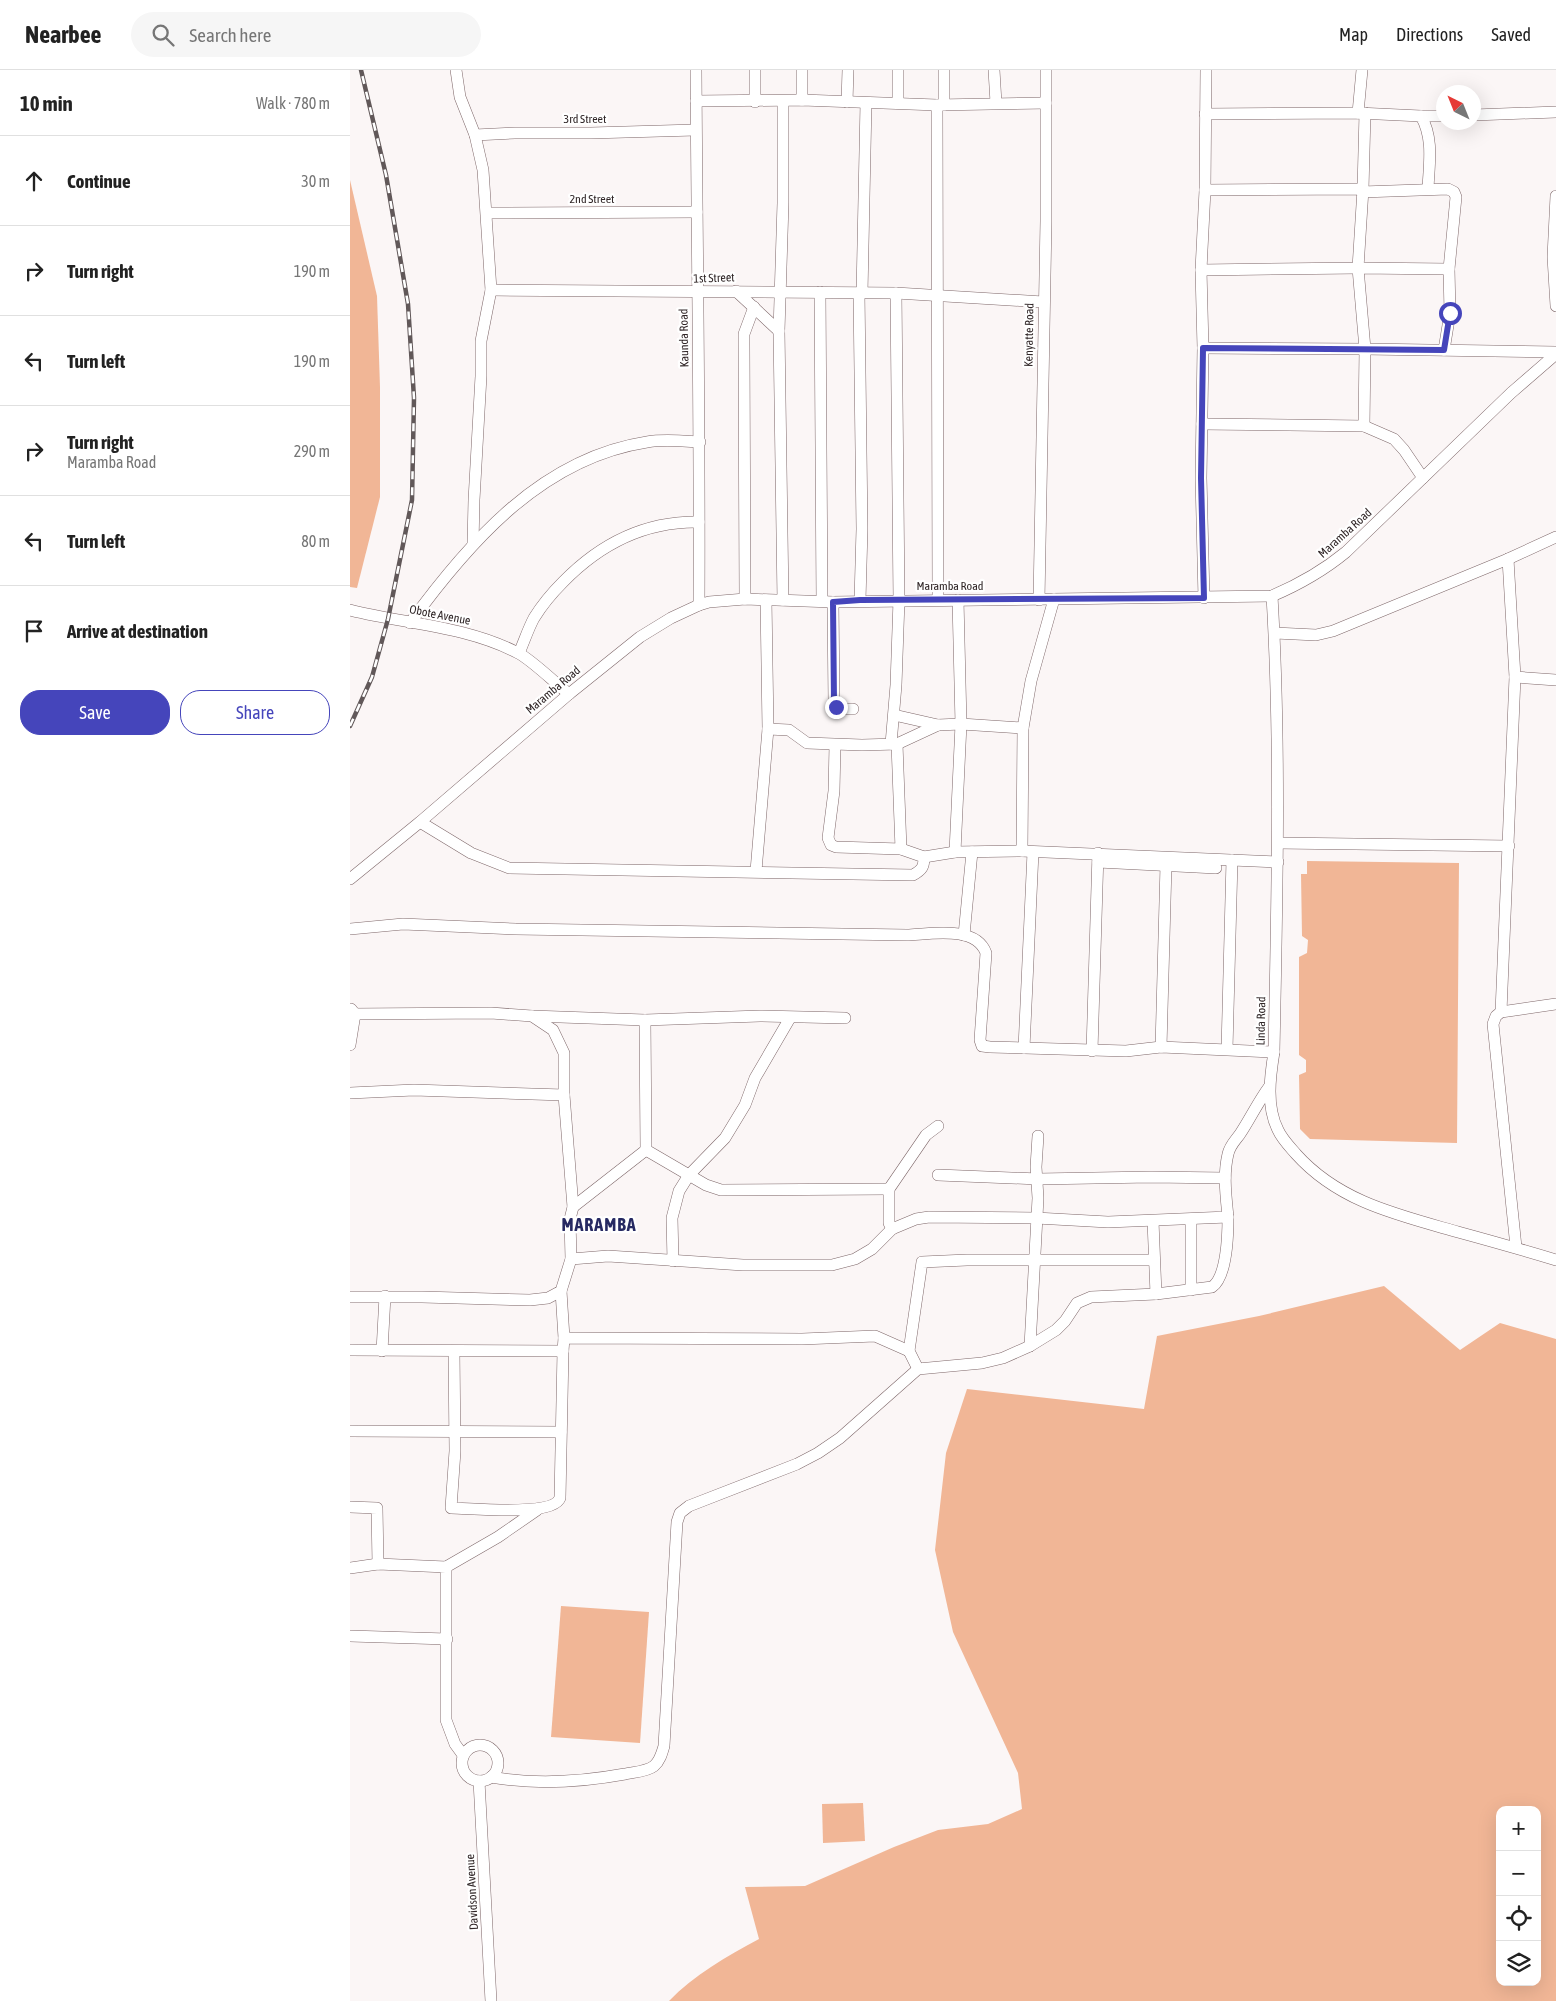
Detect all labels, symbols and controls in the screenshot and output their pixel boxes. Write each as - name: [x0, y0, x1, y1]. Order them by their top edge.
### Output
- search box: [131, 12, 481, 57]
- text: Nearbee: [25, 21, 101, 48]
- icon: search: [149, 21, 177, 49]
- text: Search here: [189, 24, 271, 46]
- text: Map: [1339, 24, 1368, 45]
- text: Directions: [1396, 24, 1463, 45]
- text: Saved: [1491, 24, 1531, 45]
- north arrow: [1436, 85, 1481, 130]
- text: 10 min: [20, 91, 73, 115]
- text: Walk · 780 m: [256, 94, 330, 112]
- street label: 3rd Street: [564, 112, 607, 126]
- icon: ahead: [20, 167, 48, 195]
- text: Continue: [67, 170, 131, 192]
- text: 30 m: [301, 172, 330, 190]
- street label: 2nd Street: [569, 192, 615, 206]
- icon: right: [20, 257, 48, 285]
- text: Turn right: [67, 260, 134, 282]
- text: 190 m: [294, 262, 330, 280]
- street label: 1st Street: [693, 270, 735, 286]
- route start: [1439, 302, 1462, 325]
- street label: Kenyatte Road: [1021, 303, 1037, 367]
- street label: Kaunda Road: [676, 309, 692, 367]
- icon: left: [20, 347, 48, 375]
- text: Turn left: [67, 350, 125, 372]
- text: 190 m: [294, 352, 330, 370]
- text: Turn right: [67, 431, 134, 453]
- icon: right: [20, 437, 48, 465]
- text: 290 m: [294, 442, 330, 460]
- text: Maramba Road: [67, 453, 156, 471]
- street label: Maramba Road: [1315, 505, 1375, 561]
- icon: left: [20, 527, 48, 555]
- text: Turn left: [67, 530, 125, 552]
- text: 80 m: [301, 532, 330, 550]
- street label: Maramba Road: [917, 579, 983, 593]
- street label: Obote Avenue: [408, 602, 472, 628]
- icon: arrive: [20, 617, 48, 645]
- text: Arrive at destination: [67, 620, 208, 642]
- street label: Maramba Road: [523, 663, 583, 717]
- button: Save: [20, 690, 170, 735]
- button: Share: [180, 690, 330, 735]
- route end: [825, 696, 848, 719]
- street label: Linda Road: [1254, 996, 1268, 1046]
- district label: MARAMBA: [561, 1214, 637, 1235]
- map controls: [1496, 1806, 1541, 1986]
- button: +: [1496, 1806, 1541, 1851]
- button: −: [1496, 1851, 1541, 1896]
- street label: Davidson Avenue: [463, 1854, 481, 1930]
- button: locate: [1496, 1896, 1541, 1941]
- button: layers: [1496, 1941, 1541, 1986]

